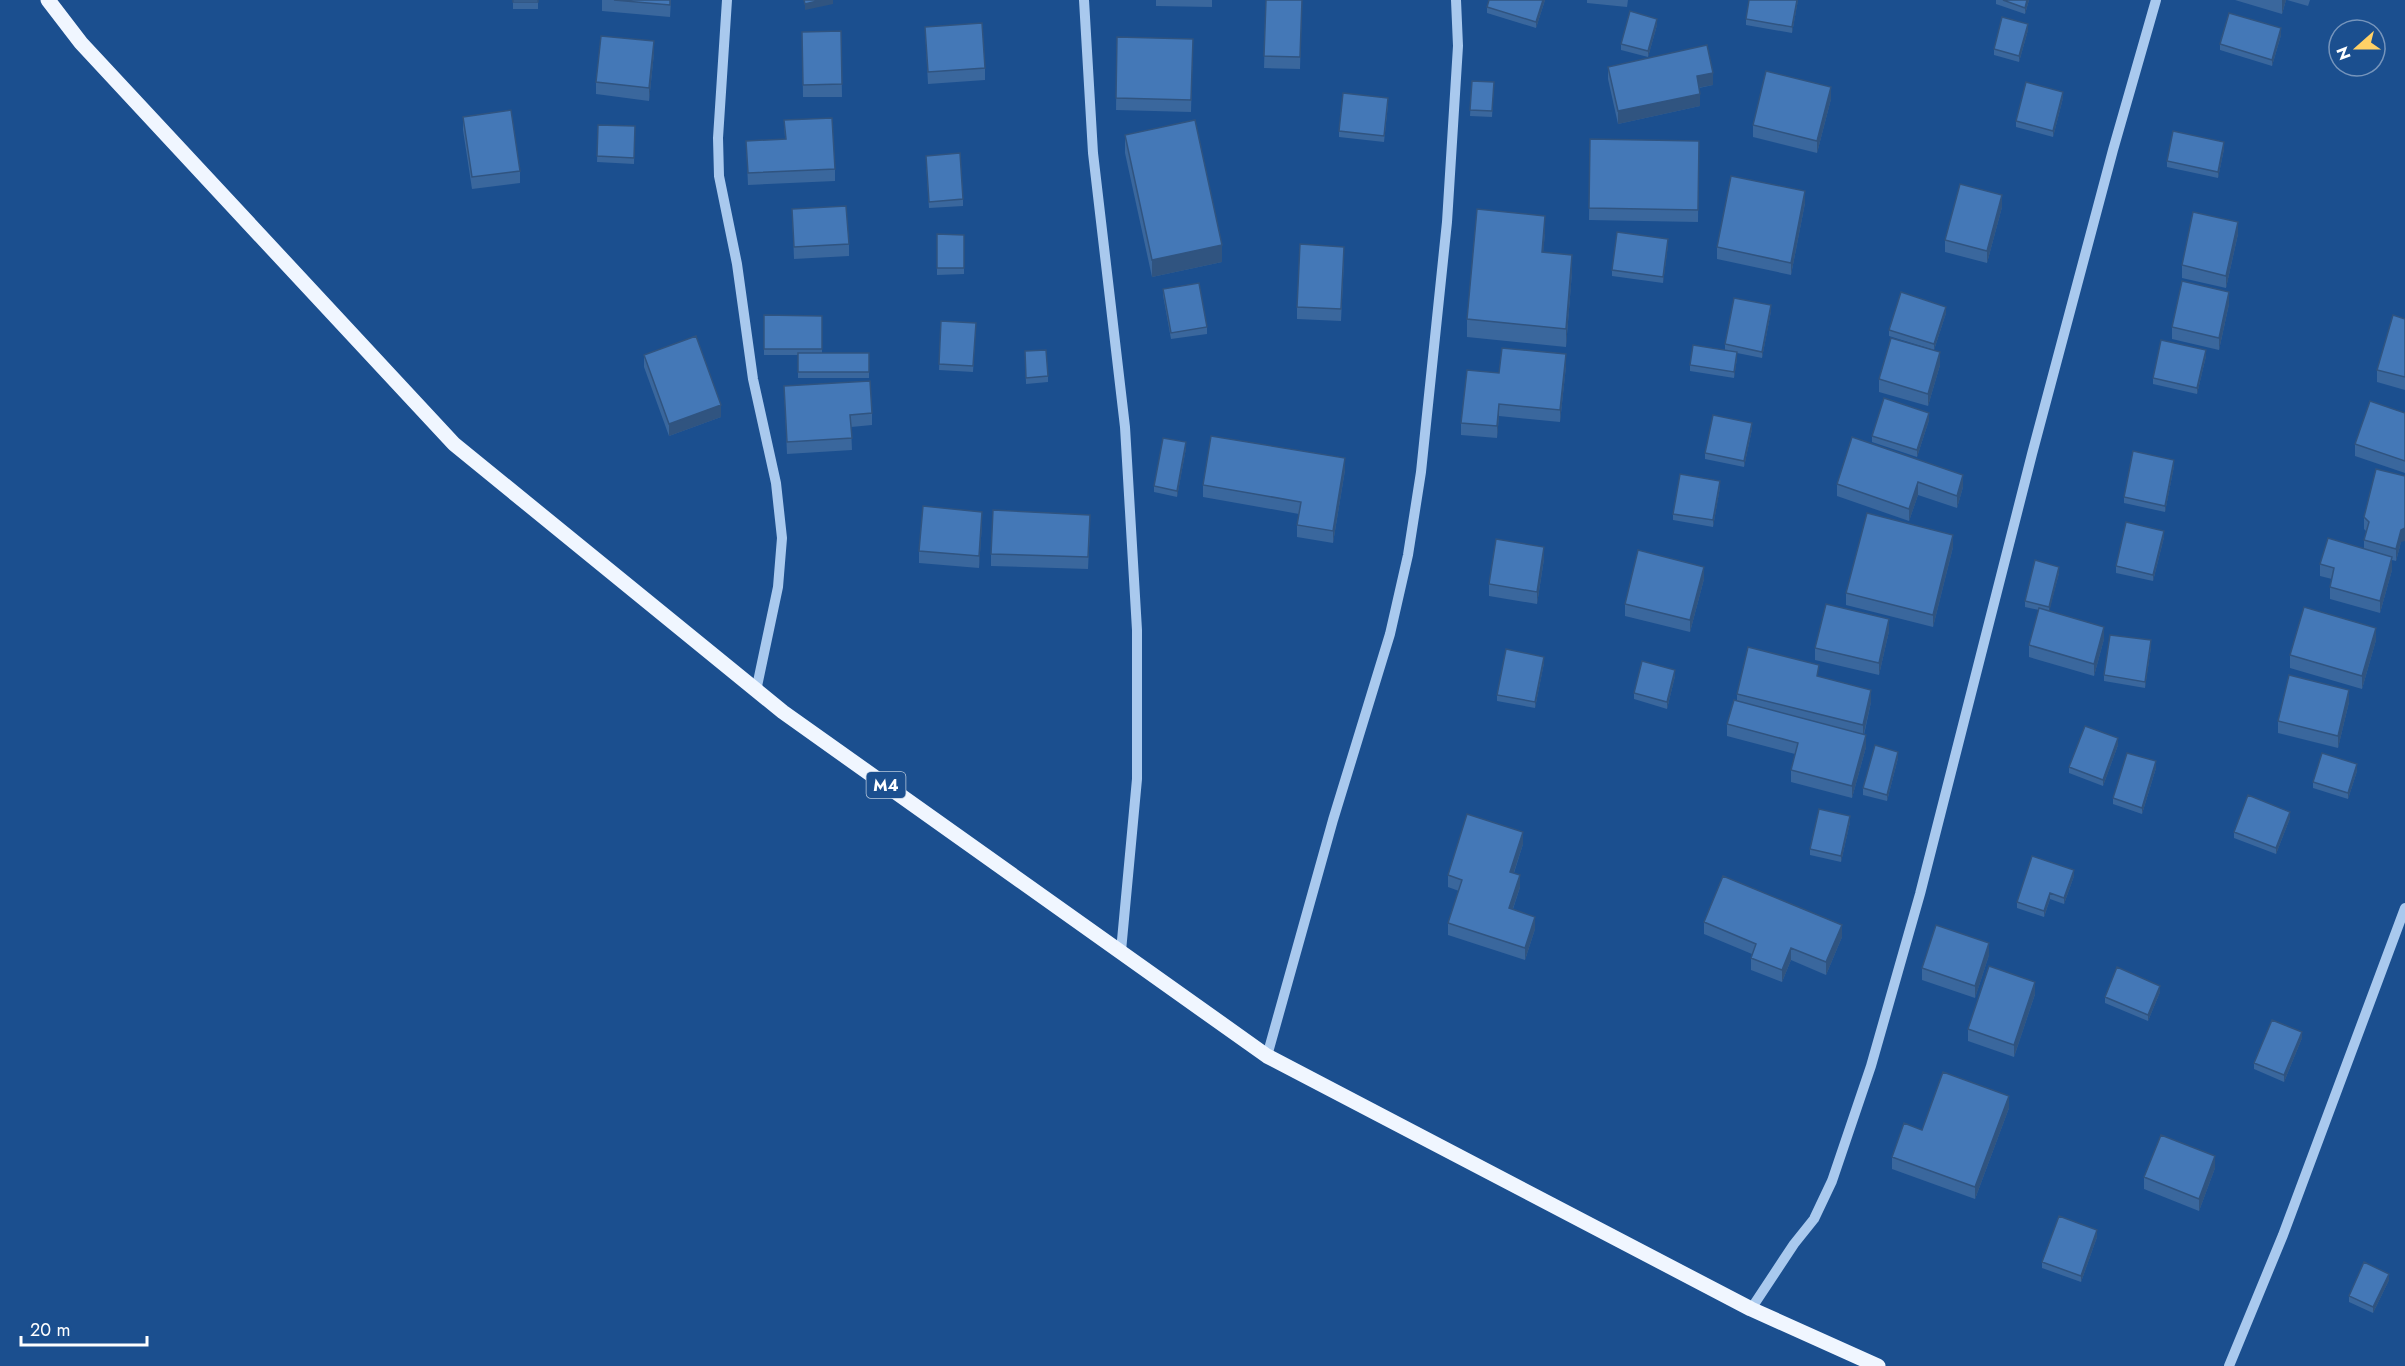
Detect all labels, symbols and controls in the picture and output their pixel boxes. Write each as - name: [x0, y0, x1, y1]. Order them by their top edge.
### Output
- north arrow: [2327, 18, 2387, 78]
- text: N: [2330, 43, 2356, 63]
- road number: M4: [866, 772, 906, 798]
- scale bar: [21, 1309, 147, 1347]
- text: 20 m: [30, 1317, 70, 1343]

